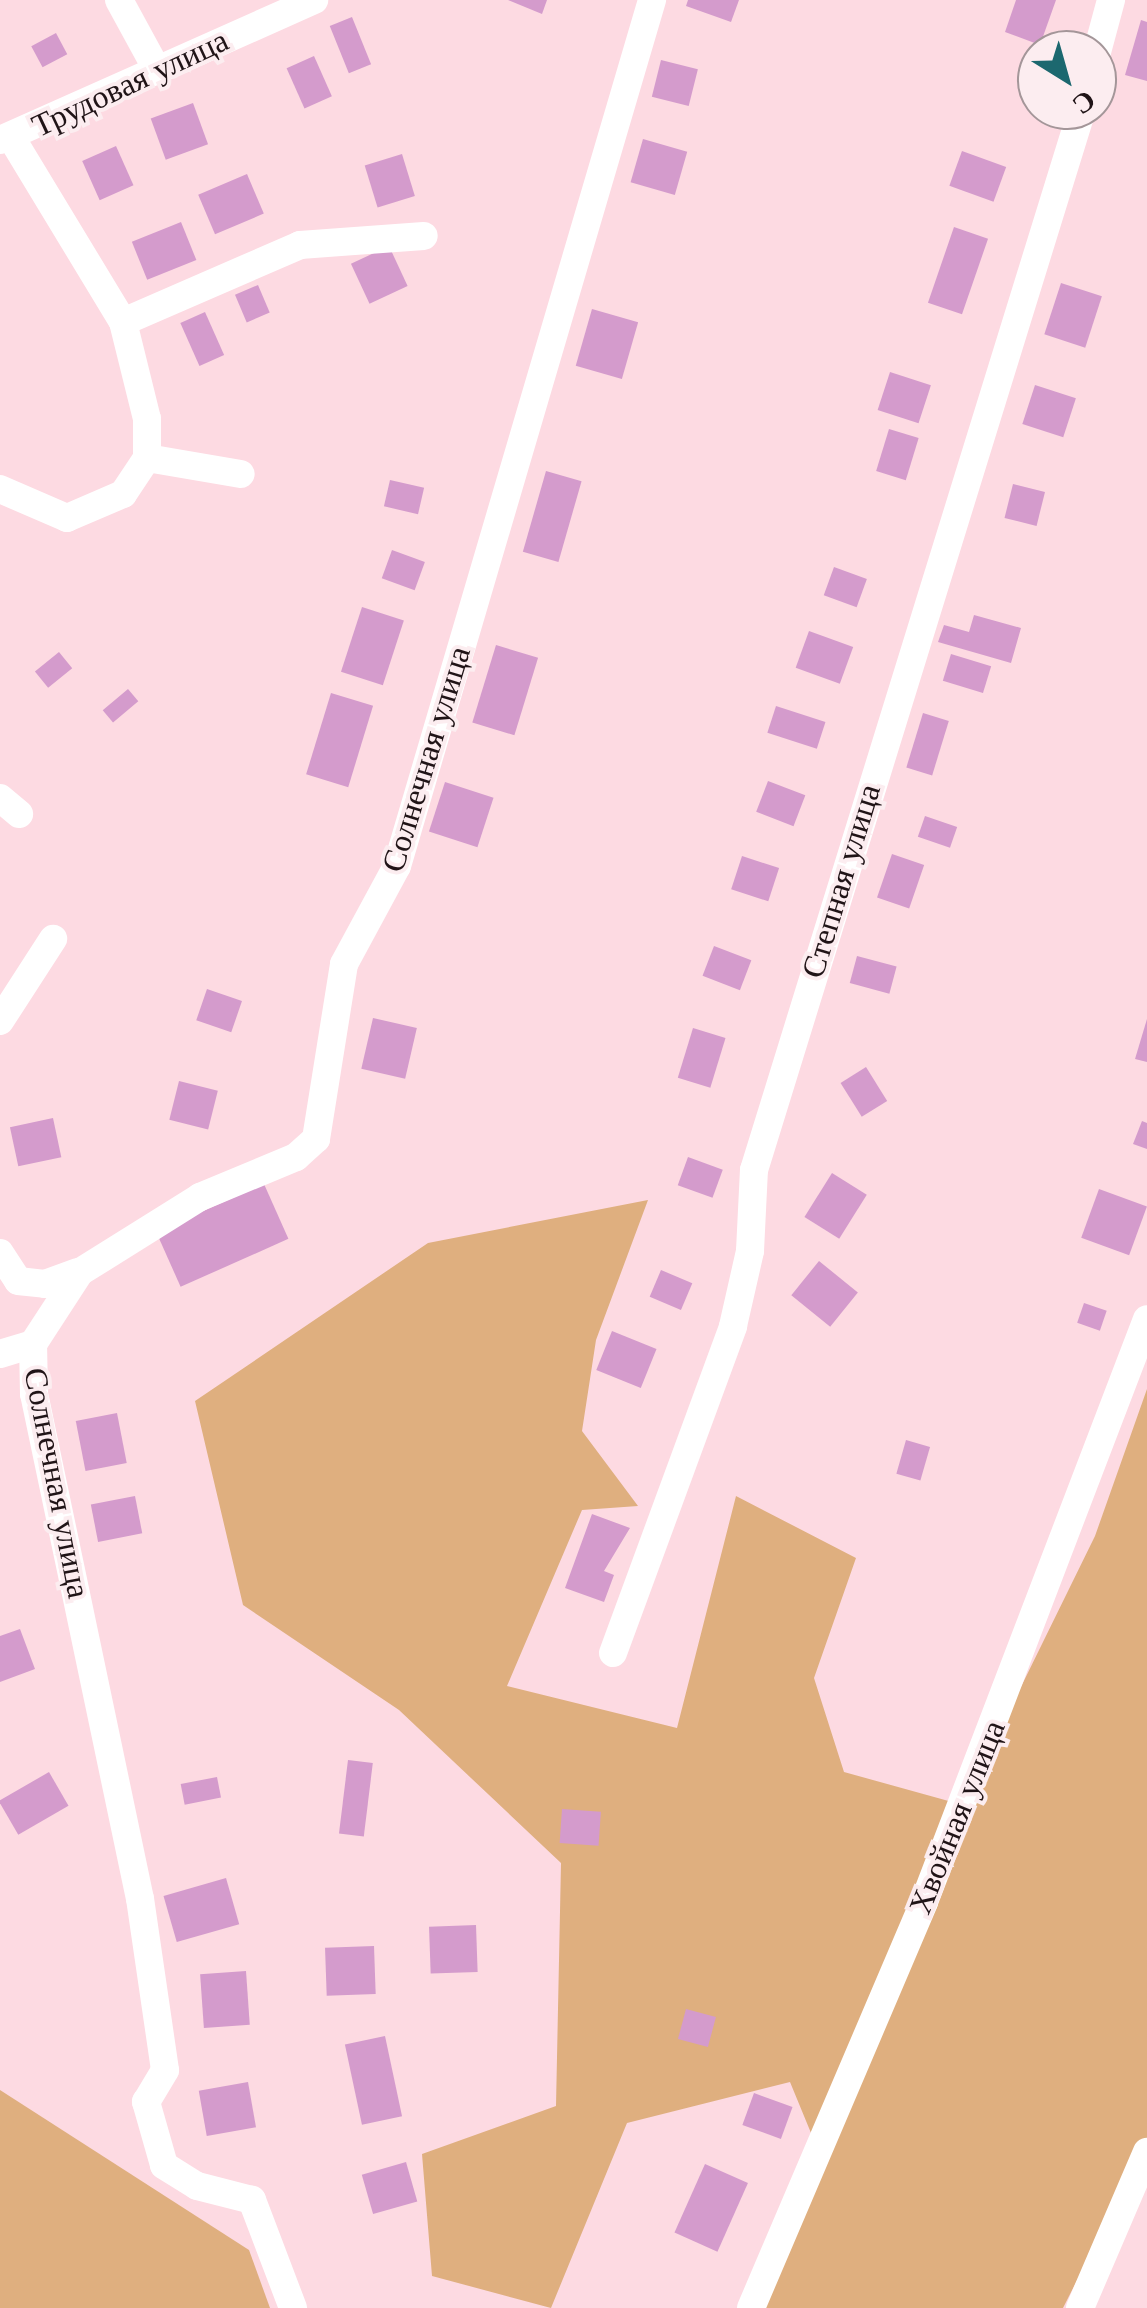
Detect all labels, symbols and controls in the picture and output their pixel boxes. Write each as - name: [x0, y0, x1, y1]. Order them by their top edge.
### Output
- street label: Трудовая улица: [26, 21, 234, 145]
- north arrow: [1017, 30, 1117, 130]
- text: С: [1066, 83, 1103, 123]
- street label: Солнечная улица: [373, 642, 479, 876]
- street label: Степная улица: [793, 780, 889, 982]
- street label: Солнечная улица: [16, 1365, 98, 1601]
- street label: Хвойная улица: [901, 1715, 1013, 1919]

